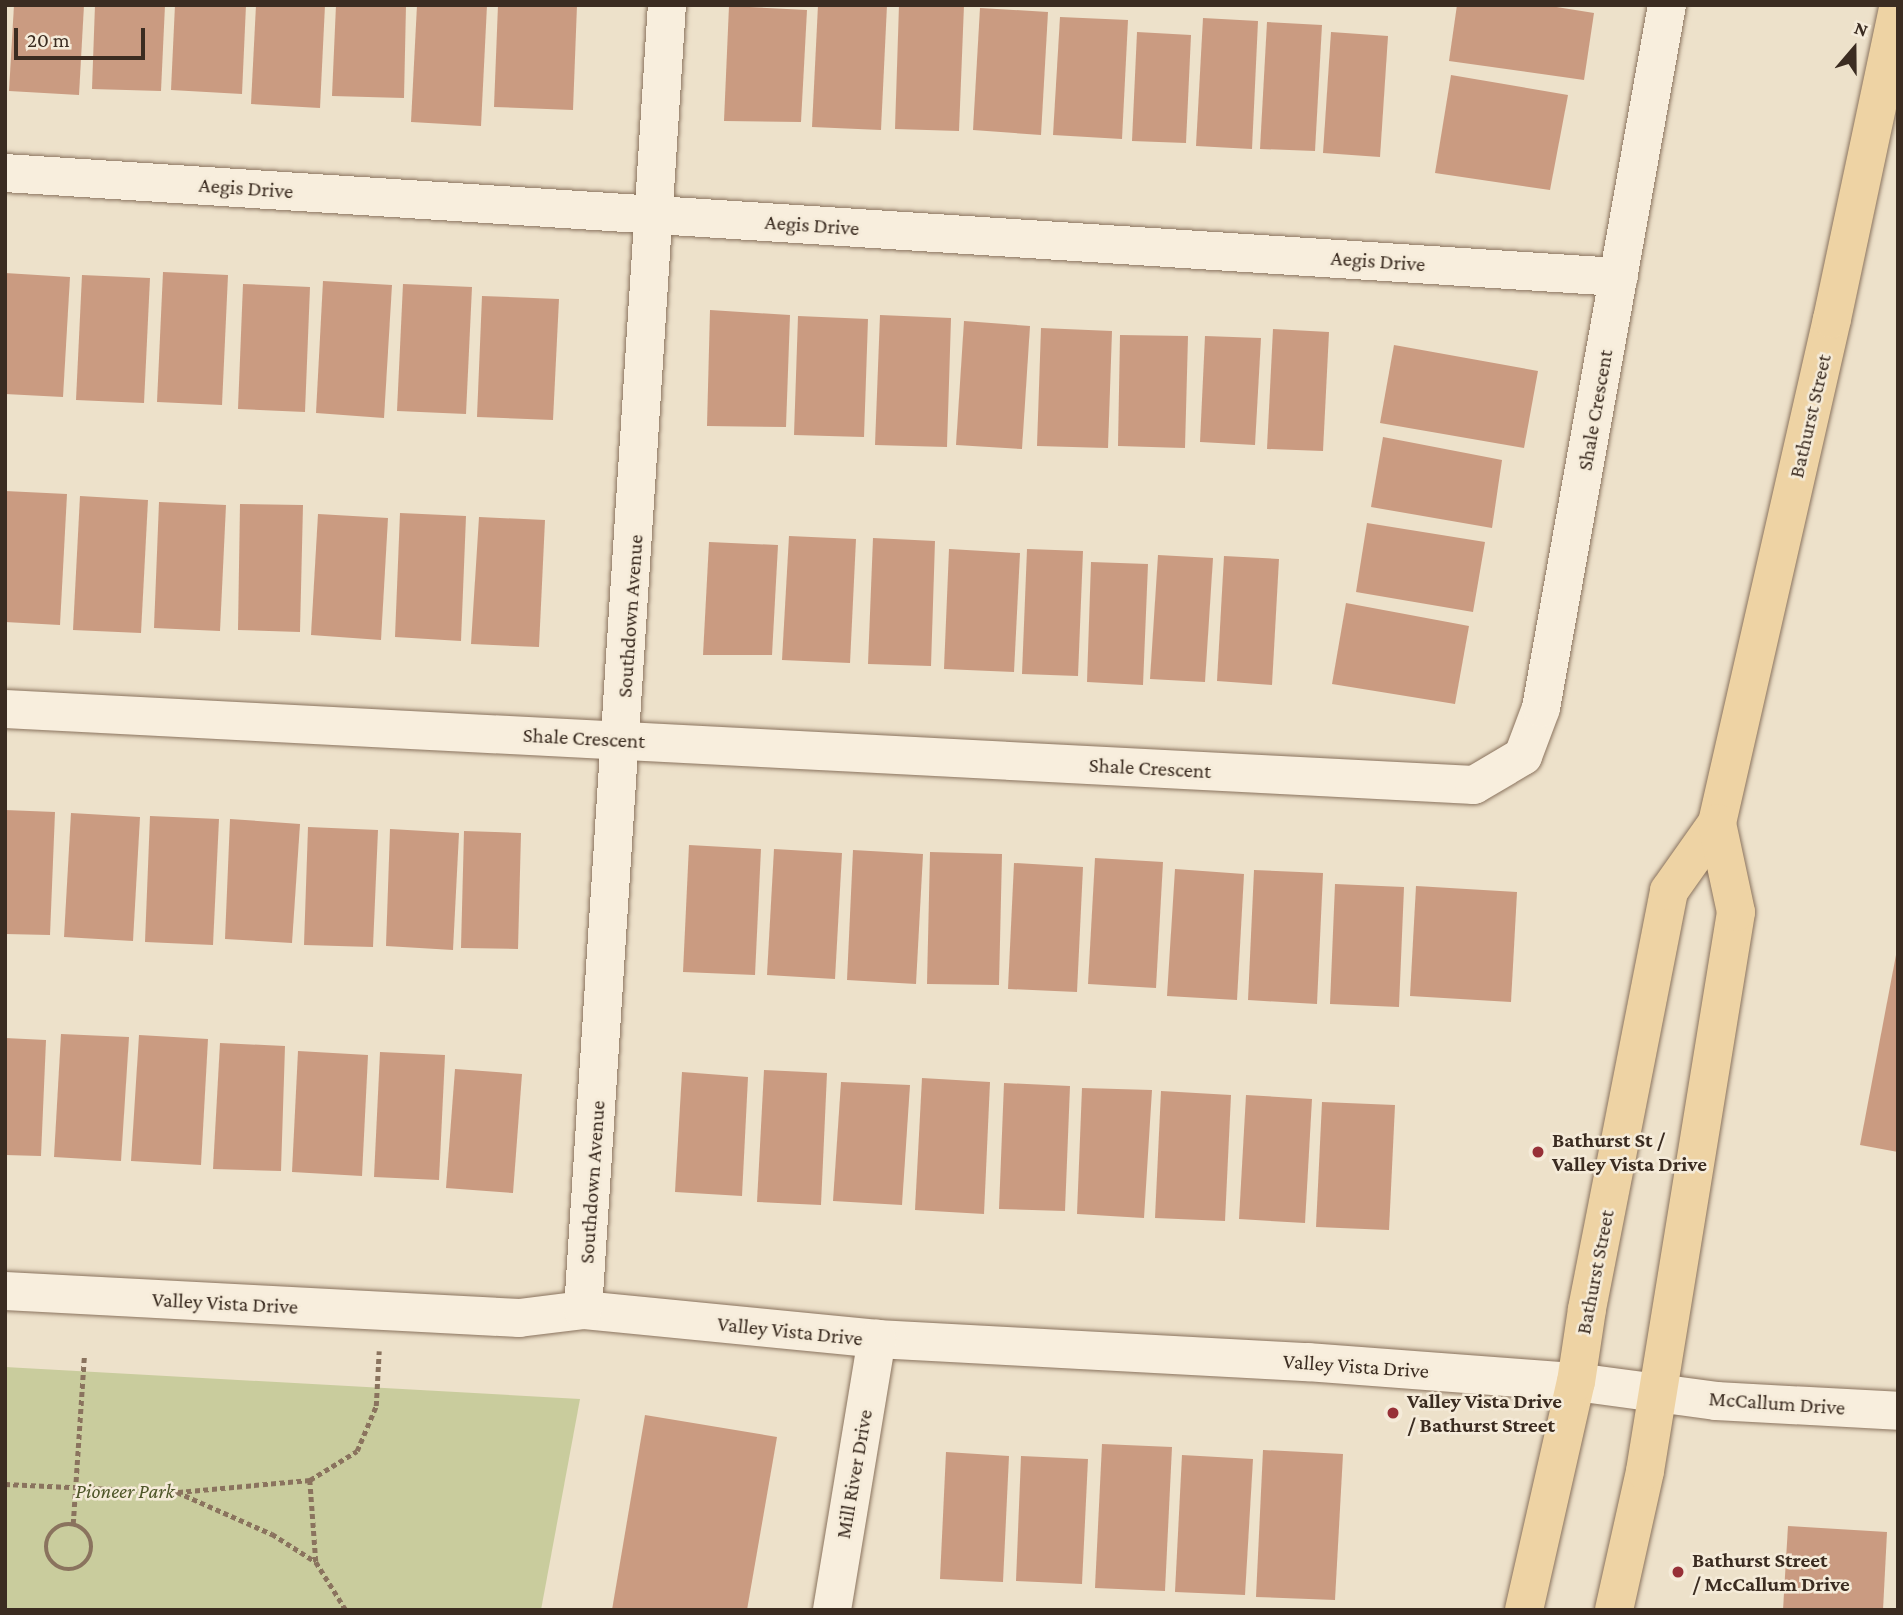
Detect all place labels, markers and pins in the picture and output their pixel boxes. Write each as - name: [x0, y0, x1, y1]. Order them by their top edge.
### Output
- place label: Bathurst St / Valley Vista Drive: [1552, 1127, 1707, 1177]
- marker: Bathurst St / Valley Vista Drive: [1530, 1144, 1546, 1160]
- place label: Valley Vista Drive / Bathurst Street: [1407, 1388, 1562, 1438]
- marker: Valley Vista Drive / Bathurst Street: [1385, 1405, 1401, 1421]
- place label: Bathurst Street / McCallum Drive: [1692, 1547, 1850, 1597]
- marker: Bathurst Street / McCallum Drive: [1670, 1564, 1686, 1580]

